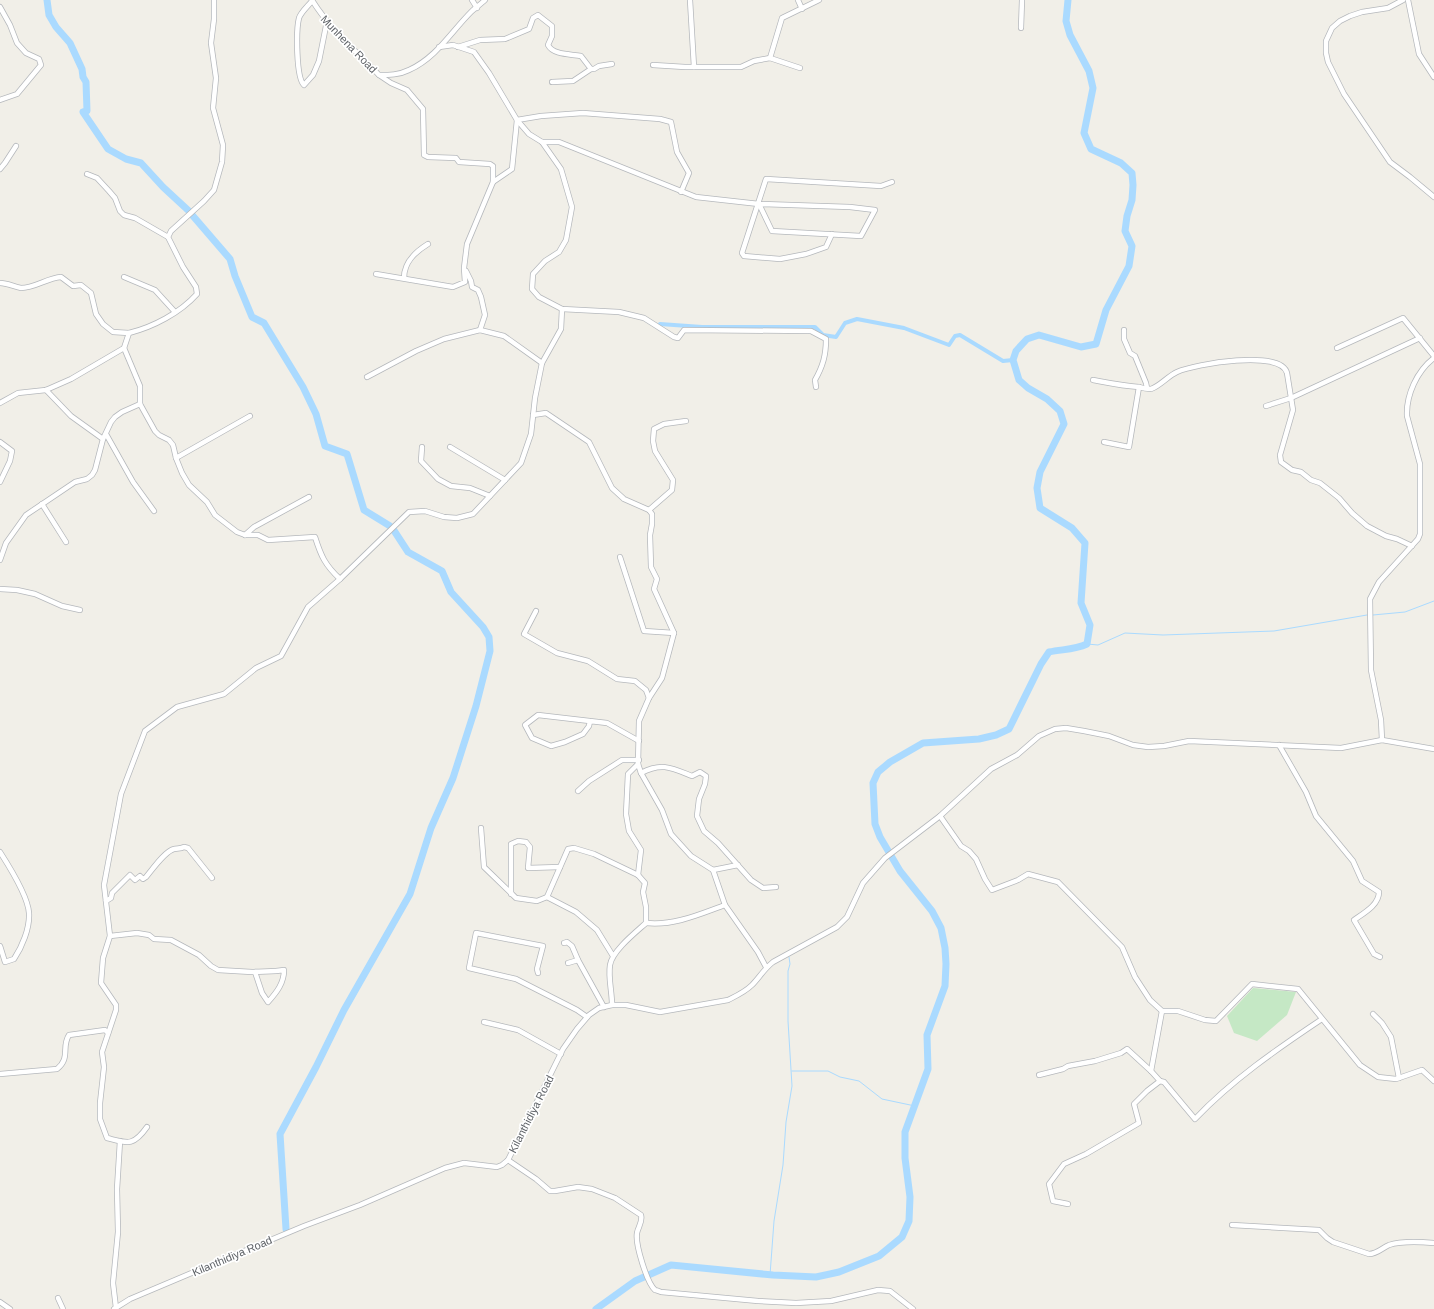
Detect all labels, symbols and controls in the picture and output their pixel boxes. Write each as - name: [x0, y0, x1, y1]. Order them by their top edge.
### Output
- street label: Munhena Road: [319, 13, 379, 75]
- street label: Kilanthidiya Road: [506, 1073, 556, 1155]
- street label: Kilanthidiya Road: [190, 1234, 274, 1278]

